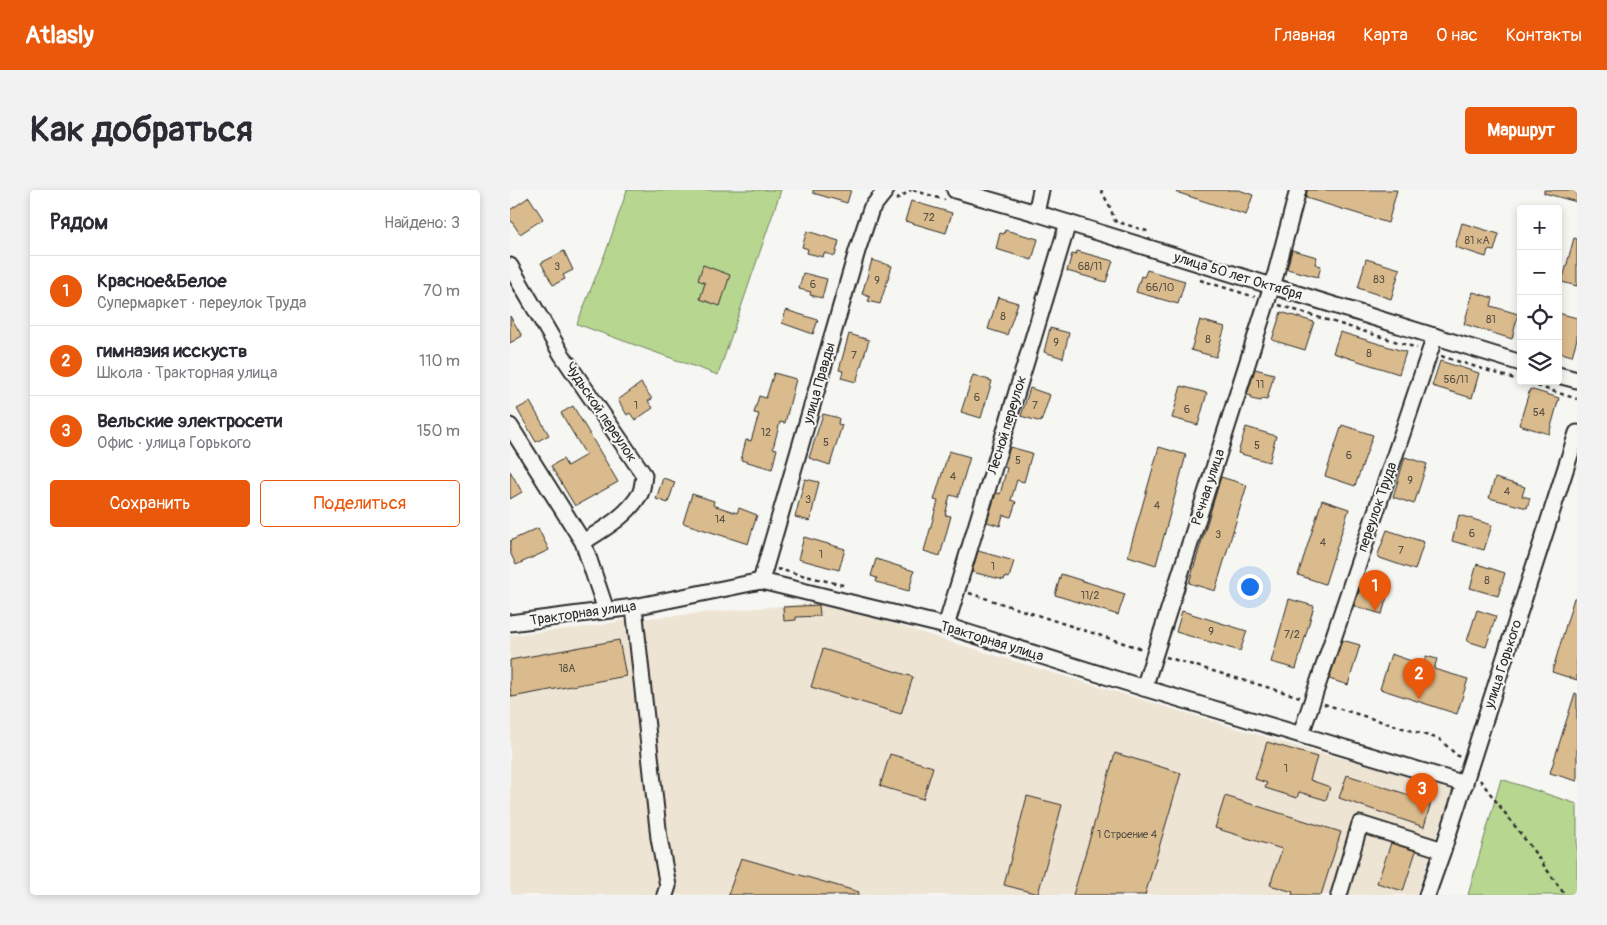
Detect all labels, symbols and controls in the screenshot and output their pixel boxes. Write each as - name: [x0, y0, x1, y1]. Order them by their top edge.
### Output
- text: Atlasly: [25, 21, 94, 50]
- text: Главная: [1274, 24, 1335, 47]
- text: Карта: [1363, 24, 1408, 47]
- text: О нас: [1436, 24, 1478, 47]
- text: Контакты: [1506, 24, 1582, 47]
- button: Маршрут: [1465, 107, 1577, 154]
- text: Как добраться: [30, 108, 253, 152]
- map controls: [1517, 205, 1562, 385]
- button: +: [1517, 205, 1562, 250]
- text: Рядом: [50, 209, 108, 236]
- house number: 72: [923, 211, 935, 224]
- text: Найдено: 3: [384, 213, 460, 233]
- house number: 81 кА: [1464, 234, 1490, 247]
- street label: улица 50 лет Октября: [1171, 248, 1304, 304]
- button: −: [1517, 250, 1562, 295]
- house number: 3: [554, 260, 560, 273]
- house number: 68/11: [1078, 260, 1102, 273]
- text: Красное&Белое: [97, 269, 227, 293]
- house number: 83: [1373, 273, 1385, 286]
- house number: 9: [874, 274, 880, 287]
- house number: 6: [810, 278, 816, 291]
- text: 1: [63, 281, 69, 301]
- text: 70 m: [423, 281, 460, 301]
- house number: 66/10: [1146, 281, 1174, 294]
- text: Супермаркет · переулок Труда: [97, 293, 306, 313]
- button: locate: [1517, 295, 1562, 340]
- house number: 8: [1000, 310, 1006, 323]
- house number: 81: [1486, 313, 1496, 326]
- house number: 8: [1205, 333, 1211, 346]
- house number: 9: [1053, 336, 1059, 349]
- text: гимназия исскуств: [97, 339, 247, 363]
- street label: улица Правды: [799, 340, 839, 427]
- button: layers: [1517, 340, 1562, 385]
- house number: 8: [1366, 347, 1372, 360]
- house number: 7: [851, 349, 857, 362]
- text: 2: [62, 351, 70, 371]
- text: 110 m: [419, 351, 460, 371]
- street label: Чудьской переулок: [561, 359, 641, 465]
- text: Школа · Тракторная улица: [97, 363, 277, 383]
- house number: 56/11: [1444, 373, 1468, 386]
- street label: Лесной переулок: [984, 374, 1030, 477]
- house number: 11: [1256, 378, 1264, 391]
- house number: 6: [974, 391, 980, 404]
- house number: 1: [634, 399, 638, 412]
- house number: 7: [1032, 399, 1038, 412]
- house number: 6: [1184, 403, 1190, 416]
- house number: 54: [1533, 406, 1546, 419]
- text: Вельские электросети: [97, 409, 282, 433]
- text: 3: [62, 421, 70, 441]
- text: 150 m: [416, 421, 460, 441]
- house number: 12: [761, 426, 771, 439]
- text: Офис · улица Горького: [97, 433, 251, 453]
- house number: 5: [823, 436, 829, 449]
- house number: 5: [1254, 439, 1260, 452]
- street label: Речная улица: [1188, 447, 1228, 527]
- house number: 6: [1346, 449, 1352, 462]
- house number: 5: [1015, 454, 1021, 467]
- street label: переулок Труда: [1354, 460, 1400, 554]
- house number: 4: [950, 470, 957, 483]
- house number: 9: [1407, 474, 1413, 487]
- button: Сохранить: [50, 480, 250, 527]
- button: Поделиться: [260, 480, 460, 527]
- house number: 4: [1504, 485, 1511, 498]
- house number: 3: [805, 493, 811, 506]
- house number: 4: [1154, 499, 1161, 512]
- house number: 14: [715, 513, 726, 526]
- house number: 6: [1469, 527, 1475, 540]
- house number: 3: [1215, 528, 1221, 541]
- house number: 4: [1320, 536, 1327, 549]
- house number: 7: [1398, 544, 1404, 557]
- house number: 1: [819, 548, 823, 561]
- house number: 1: [991, 560, 995, 573]
- pin: 1: [1359, 570, 1391, 611]
- your location: [1237, 574, 1263, 600]
- house number: 8: [1484, 574, 1490, 587]
- house number: 11/2: [1081, 589, 1099, 602]
- street label: Тракторная улица: [529, 597, 637, 629]
- street label: Тракторная улица: [938, 617, 1046, 665]
- street label: улица Горького: [1480, 617, 1525, 711]
- house number: 9: [1208, 625, 1214, 638]
- house number: 7/2: [1284, 628, 1300, 641]
- pin: 2: [1403, 658, 1435, 699]
- house number: 18А: [559, 662, 575, 675]
- house number: 1: [1284, 762, 1288, 775]
- pin: 3: [1406, 773, 1438, 814]
- house number: 1 Строение 4: [1097, 828, 1158, 841]

